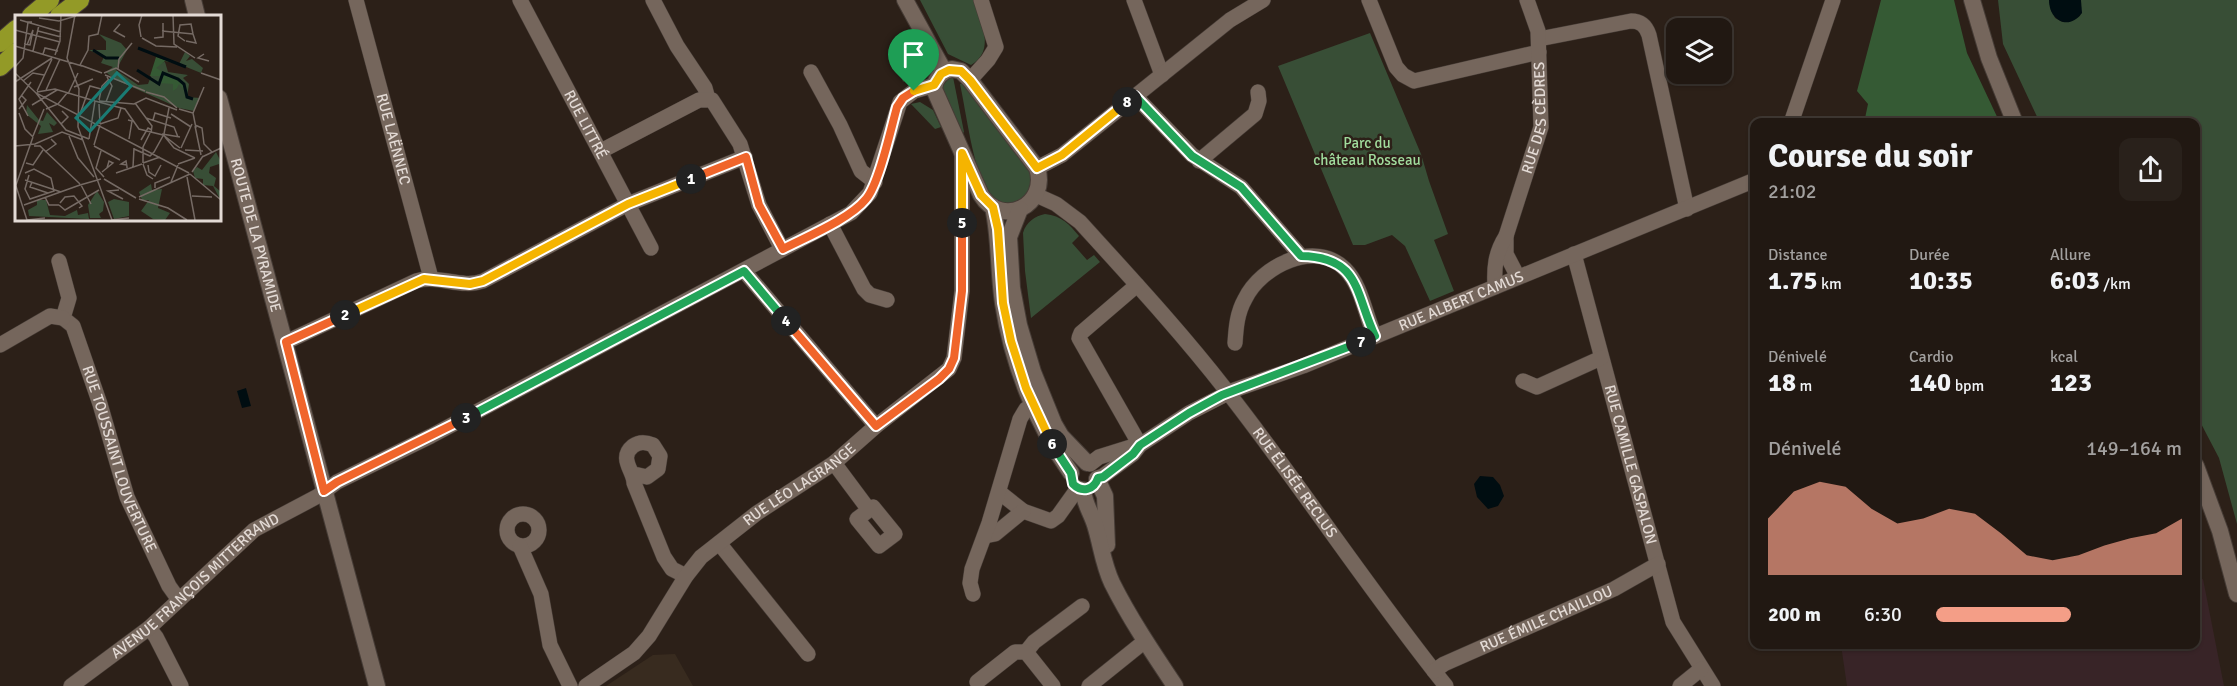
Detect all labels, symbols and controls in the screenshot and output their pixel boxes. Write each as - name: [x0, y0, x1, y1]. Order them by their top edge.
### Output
- inset map: [15, 15, 220, 220]
- map controls: [1666, 18, 1732, 84]
- button: layers: [1666, 18, 1732, 84]
- pin: [888, 29, 939, 91]
- icon: arrive: [897, 38, 930, 71]
- street label: RUE DES CÈDRES: [1518, 62, 1550, 176]
- street label: RUE LITTRÉ: [560, 87, 612, 162]
- pin: 8: [1112, 87, 1142, 117]
- street label: RUE LAËNNEC: [373, 91, 414, 187]
- text: 8: [1123, 92, 1131, 112]
- park label: Parc du château Rosseau: [1313, 134, 1421, 169]
- text: Course du soir: [1768, 136, 1973, 177]
- button: share: [2119, 138, 2182, 201]
- street label: ROUTE DE LA PYRAMIDE: [227, 156, 285, 314]
- pin: 1: [676, 164, 706, 194]
- text: 1: [687, 169, 695, 189]
- text: 21:02: [1768, 179, 1817, 204]
- pin: 5: [947, 208, 977, 238]
- text: 5: [958, 213, 966, 233]
- text: Distance: [1768, 245, 1828, 265]
- text: Durée: [1909, 245, 1950, 265]
- text: Allure: [2050, 245, 2091, 265]
- text: 1.75: [1768, 265, 1818, 297]
- text: 10:35: [1909, 265, 1973, 297]
- text: 6:03: [2050, 265, 2100, 297]
- street label: RUE ALBERT CAMUS: [1396, 267, 1526, 335]
- text: km: [1818, 274, 1842, 294]
- text: /km: [2100, 274, 2131, 294]
- pin: 2: [330, 300, 360, 330]
- text: 2: [341, 305, 349, 325]
- pin: 4: [771, 306, 801, 336]
- text: 4: [782, 311, 790, 331]
- pin: 7: [1346, 327, 1376, 357]
- text: 7: [1357, 332, 1365, 352]
- text: Dénivelé: [1768, 347, 1827, 367]
- text: Cardio: [1909, 347, 1954, 367]
- text: kcal: [2050, 347, 2078, 367]
- street label: RUE TOUSSAINT LOUVERTURE: [78, 363, 161, 555]
- text: 18: [1768, 367, 1796, 399]
- text: 140: [1909, 367, 1951, 399]
- text: 123: [2050, 367, 2092, 399]
- text: m: [1796, 376, 1812, 396]
- text: bpm: [1951, 376, 1984, 396]
- street label: RUE CAMILLE GASPALON: [1601, 383, 1661, 546]
- pin: 3: [451, 403, 481, 433]
- text: 3: [462, 408, 470, 428]
- street label: RUE ÉLISÉE RECLUS: [1249, 424, 1341, 541]
- pin: 6: [1037, 429, 1067, 459]
- text: 6: [1048, 434, 1056, 454]
- text: Dénivelé: [1768, 436, 1842, 461]
- text: 149–164 m: [2086, 436, 2182, 461]
- street label: RUE LÉO LAGRANGE: [739, 439, 859, 529]
- street label: AVENUE FRANÇOIS MITTERRAND: [107, 509, 282, 662]
- street label: RUE ÉMILE CHAILLOU: [1477, 582, 1615, 656]
- text: 200 m: [1768, 602, 1821, 627]
- text: 6:30: [1864, 602, 1902, 627]

